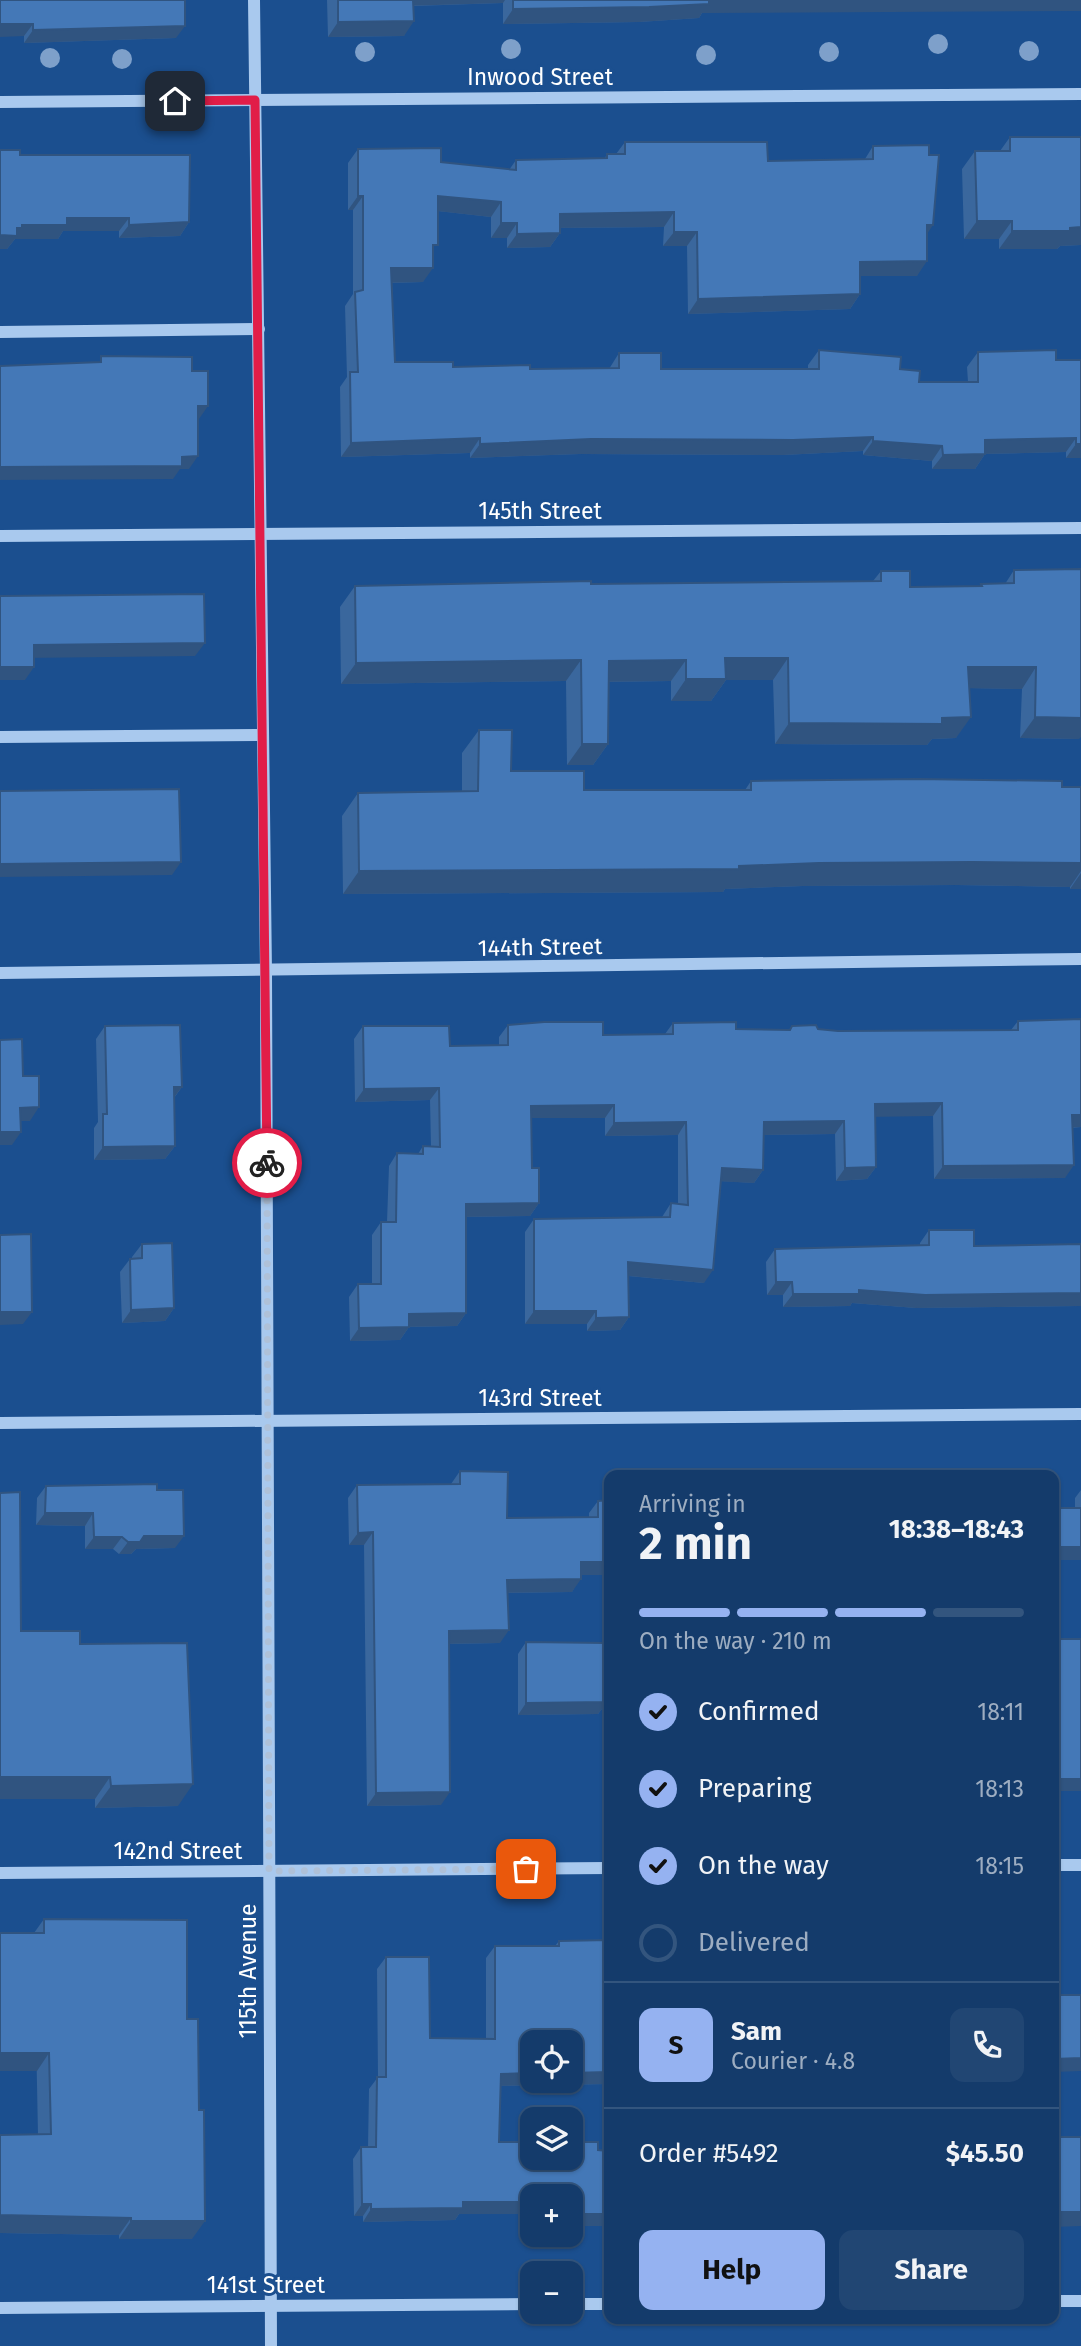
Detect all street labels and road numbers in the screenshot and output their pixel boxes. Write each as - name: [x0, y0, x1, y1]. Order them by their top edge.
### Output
- street label: Inwood Street: [467, 63, 614, 91]
- street label: 145th Street: [478, 497, 602, 525]
- street label: 144th Street: [477, 932, 603, 962]
- street label: 143rd Street: [478, 1384, 603, 1412]
- street label: 142nd Street: [114, 1837, 243, 1865]
- street label: 115th Avenue: [234, 1903, 262, 2039]
- street label: 141st Street: [207, 2271, 326, 2299]

